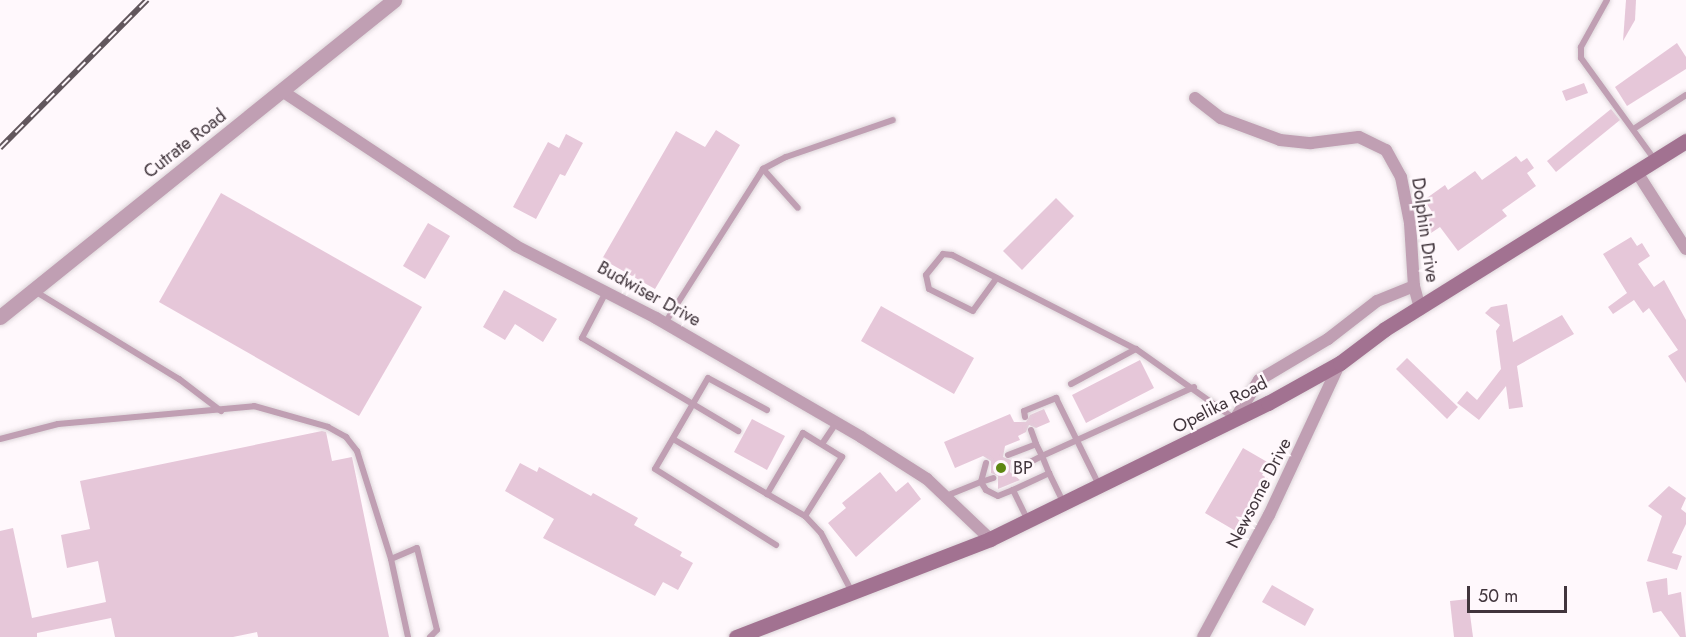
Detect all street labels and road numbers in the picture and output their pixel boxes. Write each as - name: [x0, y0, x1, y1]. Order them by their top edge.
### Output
- street label: Cutrate Road: [139, 105, 231, 183]
- street label: Dolphin Drive: [1407, 176, 1443, 284]
- street label: Budwiser Drive: [594, 257, 704, 331]
- street label: Opelika Road: [1169, 372, 1271, 438]
- street label: Newsome Drive: [1222, 434, 1296, 552]

